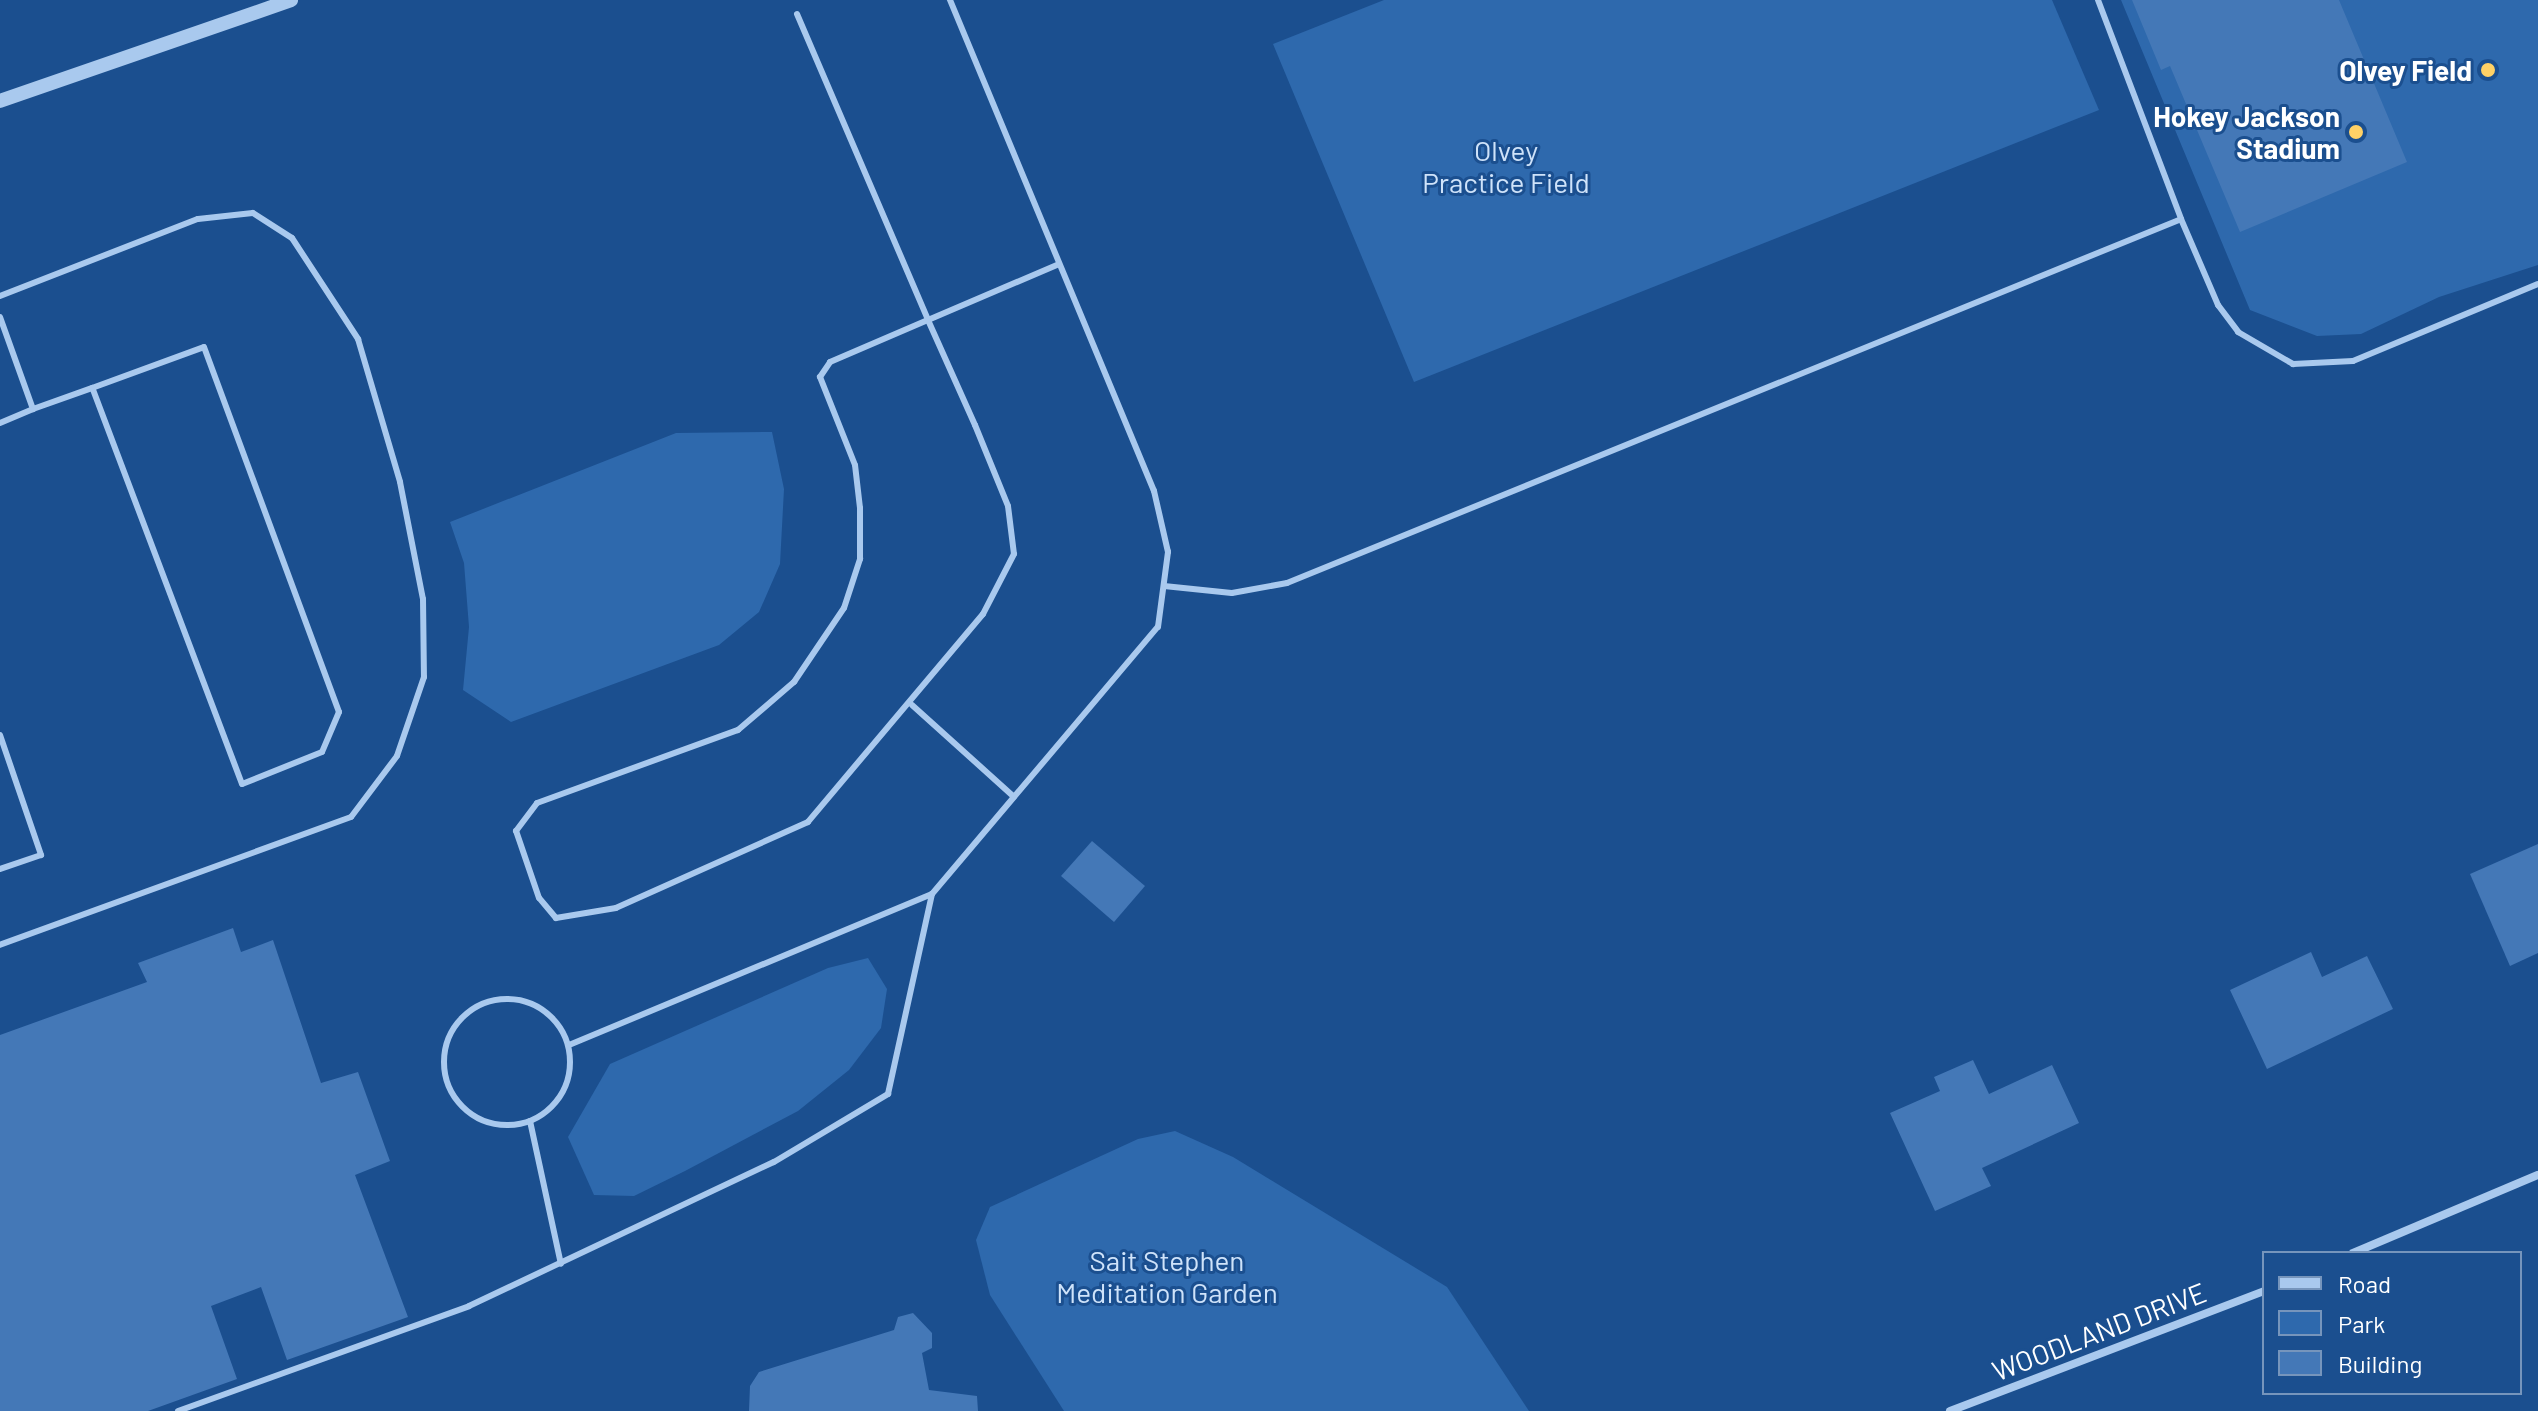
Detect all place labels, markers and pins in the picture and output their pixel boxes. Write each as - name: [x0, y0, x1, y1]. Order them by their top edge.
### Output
- place label: Olvey Field: [2339, 53, 2472, 87]
- marker: Olvey Field: [2479, 61, 2497, 79]
- place label: Hokey Jackson Stadium: [2153, 99, 2340, 165]
- marker: Hokey Jackson Stadium: [2347, 123, 2365, 141]

